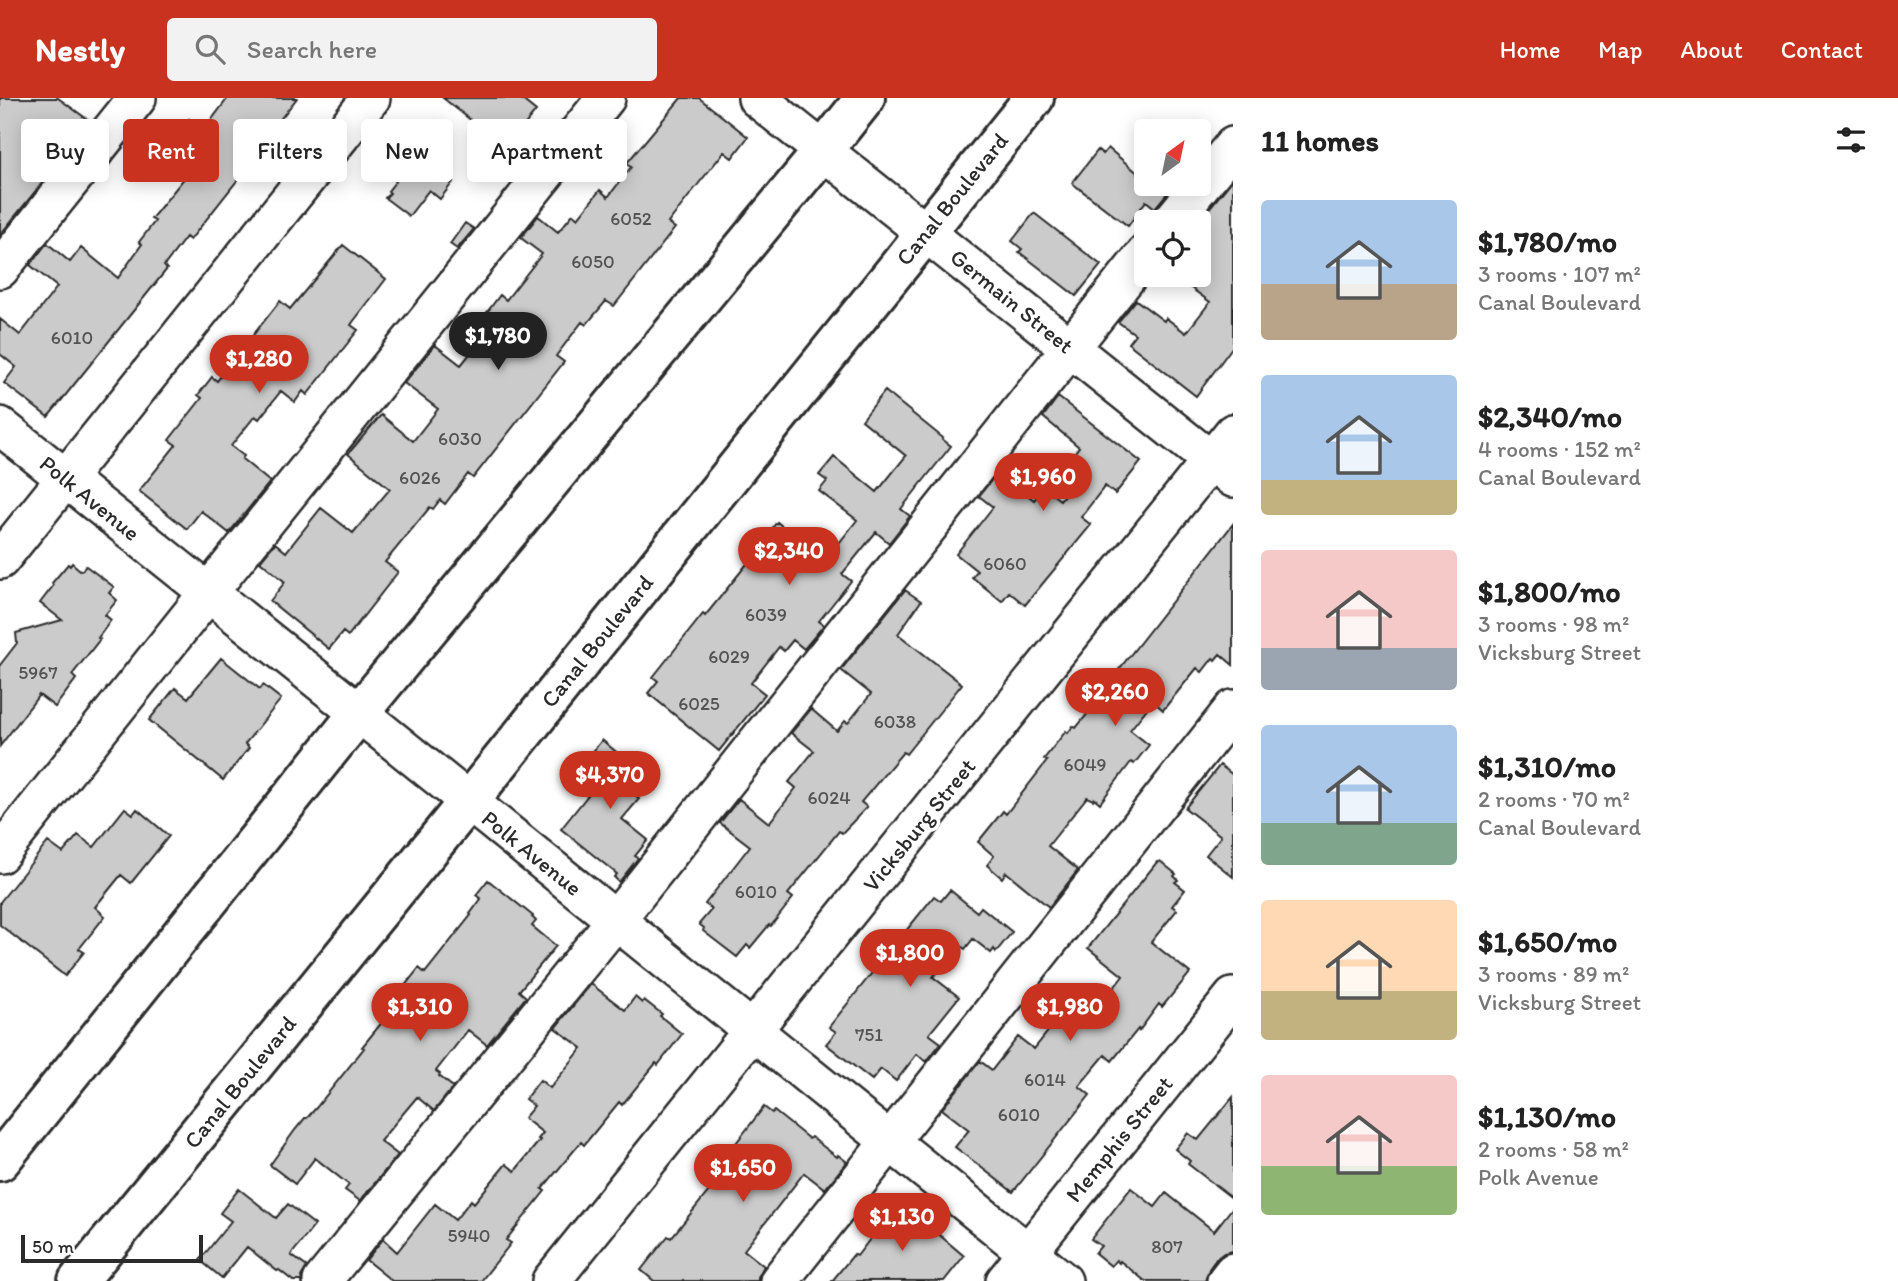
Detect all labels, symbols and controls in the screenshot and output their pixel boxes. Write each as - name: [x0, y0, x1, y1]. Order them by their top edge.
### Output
- search box: [167, 18, 657, 81]
- text: Nestly: [35, 30, 125, 69]
- icon: search: [191, 30, 229, 68]
- text: Search here: [247, 33, 377, 65]
- text: Home: [1500, 35, 1560, 64]
- text: Map: [1598, 35, 1642, 64]
- text: About: [1680, 35, 1743, 64]
- text: Contact: [1781, 35, 1863, 64]
- chip: Buy: [21, 119, 109, 182]
- chip: Rent: [123, 119, 219, 182]
- chip: Filters: [233, 119, 347, 182]
- chip: New: [361, 119, 453, 182]
- chip: Apartment: [467, 119, 627, 182]
- north arrow: [1134, 119, 1211, 196]
- map controls: [1134, 119, 1211, 287]
- icon: filters: [1832, 121, 1870, 159]
- text: 11 homes: [1261, 122, 1379, 159]
- street label: Canal Boulevard: [890, 127, 1014, 271]
- house number: 6052: [610, 207, 652, 230]
- button: locate: [1134, 210, 1211, 287]
- text: $1,780/mo: [1478, 223, 1617, 260]
- icon: home: [1317, 228, 1401, 312]
- street label: Germain Street: [945, 243, 1080, 360]
- house number: 6050: [571, 250, 615, 273]
- text: 3 rooms · 107 m²: [1478, 260, 1641, 288]
- text: Canal Boulevard: [1478, 288, 1641, 316]
- pin: $1,780: [441, 313, 555, 372]
- text: $1,780: [465, 321, 531, 349]
- house number: 6010: [51, 326, 93, 349]
- pin: $1,280: [202, 336, 316, 395]
- text: $1,280: [226, 344, 292, 372]
- text: $2,340/mo: [1478, 398, 1622, 435]
- icon: home: [1317, 403, 1401, 487]
- house number: 6030: [438, 427, 482, 450]
- text: 4 rooms · 152 m²: [1478, 435, 1641, 463]
- street label: Polk Avenue: [34, 449, 146, 547]
- pin: $1,960: [986, 454, 1100, 513]
- text: $1,960: [1010, 462, 1076, 490]
- text: Canal Boulevard: [1478, 463, 1641, 491]
- house number: 6026: [399, 466, 441, 489]
- pin: $2,340: [732, 528, 846, 587]
- text: $2,340: [754, 536, 824, 564]
- house number: 6060: [983, 552, 1027, 575]
- street label: Canal Boulevard: [535, 569, 659, 713]
- text: $1,800/mo: [1478, 573, 1621, 610]
- icon: home: [1317, 578, 1401, 662]
- house number: 6039: [745, 603, 787, 626]
- text: 3 rooms · 98 m²: [1478, 610, 1629, 638]
- text: Vicksburg Street: [1478, 638, 1641, 666]
- house number: 6029: [708, 645, 750, 668]
- house number: 5967: [18, 661, 58, 684]
- pin: $2,260: [1058, 668, 1172, 728]
- text: $2,260: [1081, 677, 1149, 705]
- house number: 6025: [678, 692, 720, 715]
- house number: 6038: [874, 710, 916, 733]
- text: $1,310/mo: [1478, 748, 1616, 785]
- pin: $4,370: [553, 752, 667, 811]
- street label: Vicksburg Street: [857, 752, 981, 897]
- house number: 6049: [1063, 753, 1107, 776]
- icon: home: [1317, 753, 1401, 837]
- text: $4,370: [575, 760, 645, 788]
- text: 2 rooms · 70 m²: [1478, 785, 1630, 813]
- house number: 6024: [807, 786, 851, 809]
- street label: Polk Avenue: [476, 804, 588, 902]
- text: Canal Boulevard: [1478, 813, 1641, 841]
- house number: 6010: [735, 880, 777, 903]
- text: $1,650/mo: [1478, 923, 1617, 960]
- icon: home: [1317, 928, 1401, 1012]
- pin: $1,800: [853, 930, 967, 989]
- text: $1,800: [876, 938, 944, 966]
- text: 3 rooms · 89 m²: [1478, 960, 1629, 988]
- pin: $1,310: [363, 984, 477, 1043]
- pin: $1,980: [1013, 984, 1127, 1043]
- text: Vicksburg Street: [1478, 988, 1641, 1016]
- text: $1,310: [387, 992, 453, 1020]
- text: $1,980: [1037, 992, 1103, 1020]
- street label: Canal Boulevard: [178, 1010, 302, 1154]
- house number: 751: [855, 1023, 883, 1046]
- house number: 6014: [1024, 1068, 1066, 1091]
- street label: Memphis Street: [1059, 1070, 1179, 1208]
- text: $1,130/mo: [1478, 1098, 1616, 1135]
- house number: 6010: [998, 1103, 1040, 1126]
- icon: home: [1317, 1103, 1401, 1187]
- text: 2 rooms · 58 m²: [1478, 1135, 1629, 1163]
- pin: $1,650: [686, 1144, 800, 1204]
- text: $1,650: [710, 1153, 776, 1181]
- text: Polk Avenue: [1478, 1163, 1599, 1191]
- pin: $1,130: [845, 1194, 959, 1253]
- text: $1,130: [869, 1202, 935, 1230]
- house number: 5940: [447, 1224, 491, 1247]
- scale bar: [21, 1232, 203, 1264]
- text: 50 m: [32, 1235, 74, 1258]
- house number: 807: [1151, 1235, 1183, 1258]

